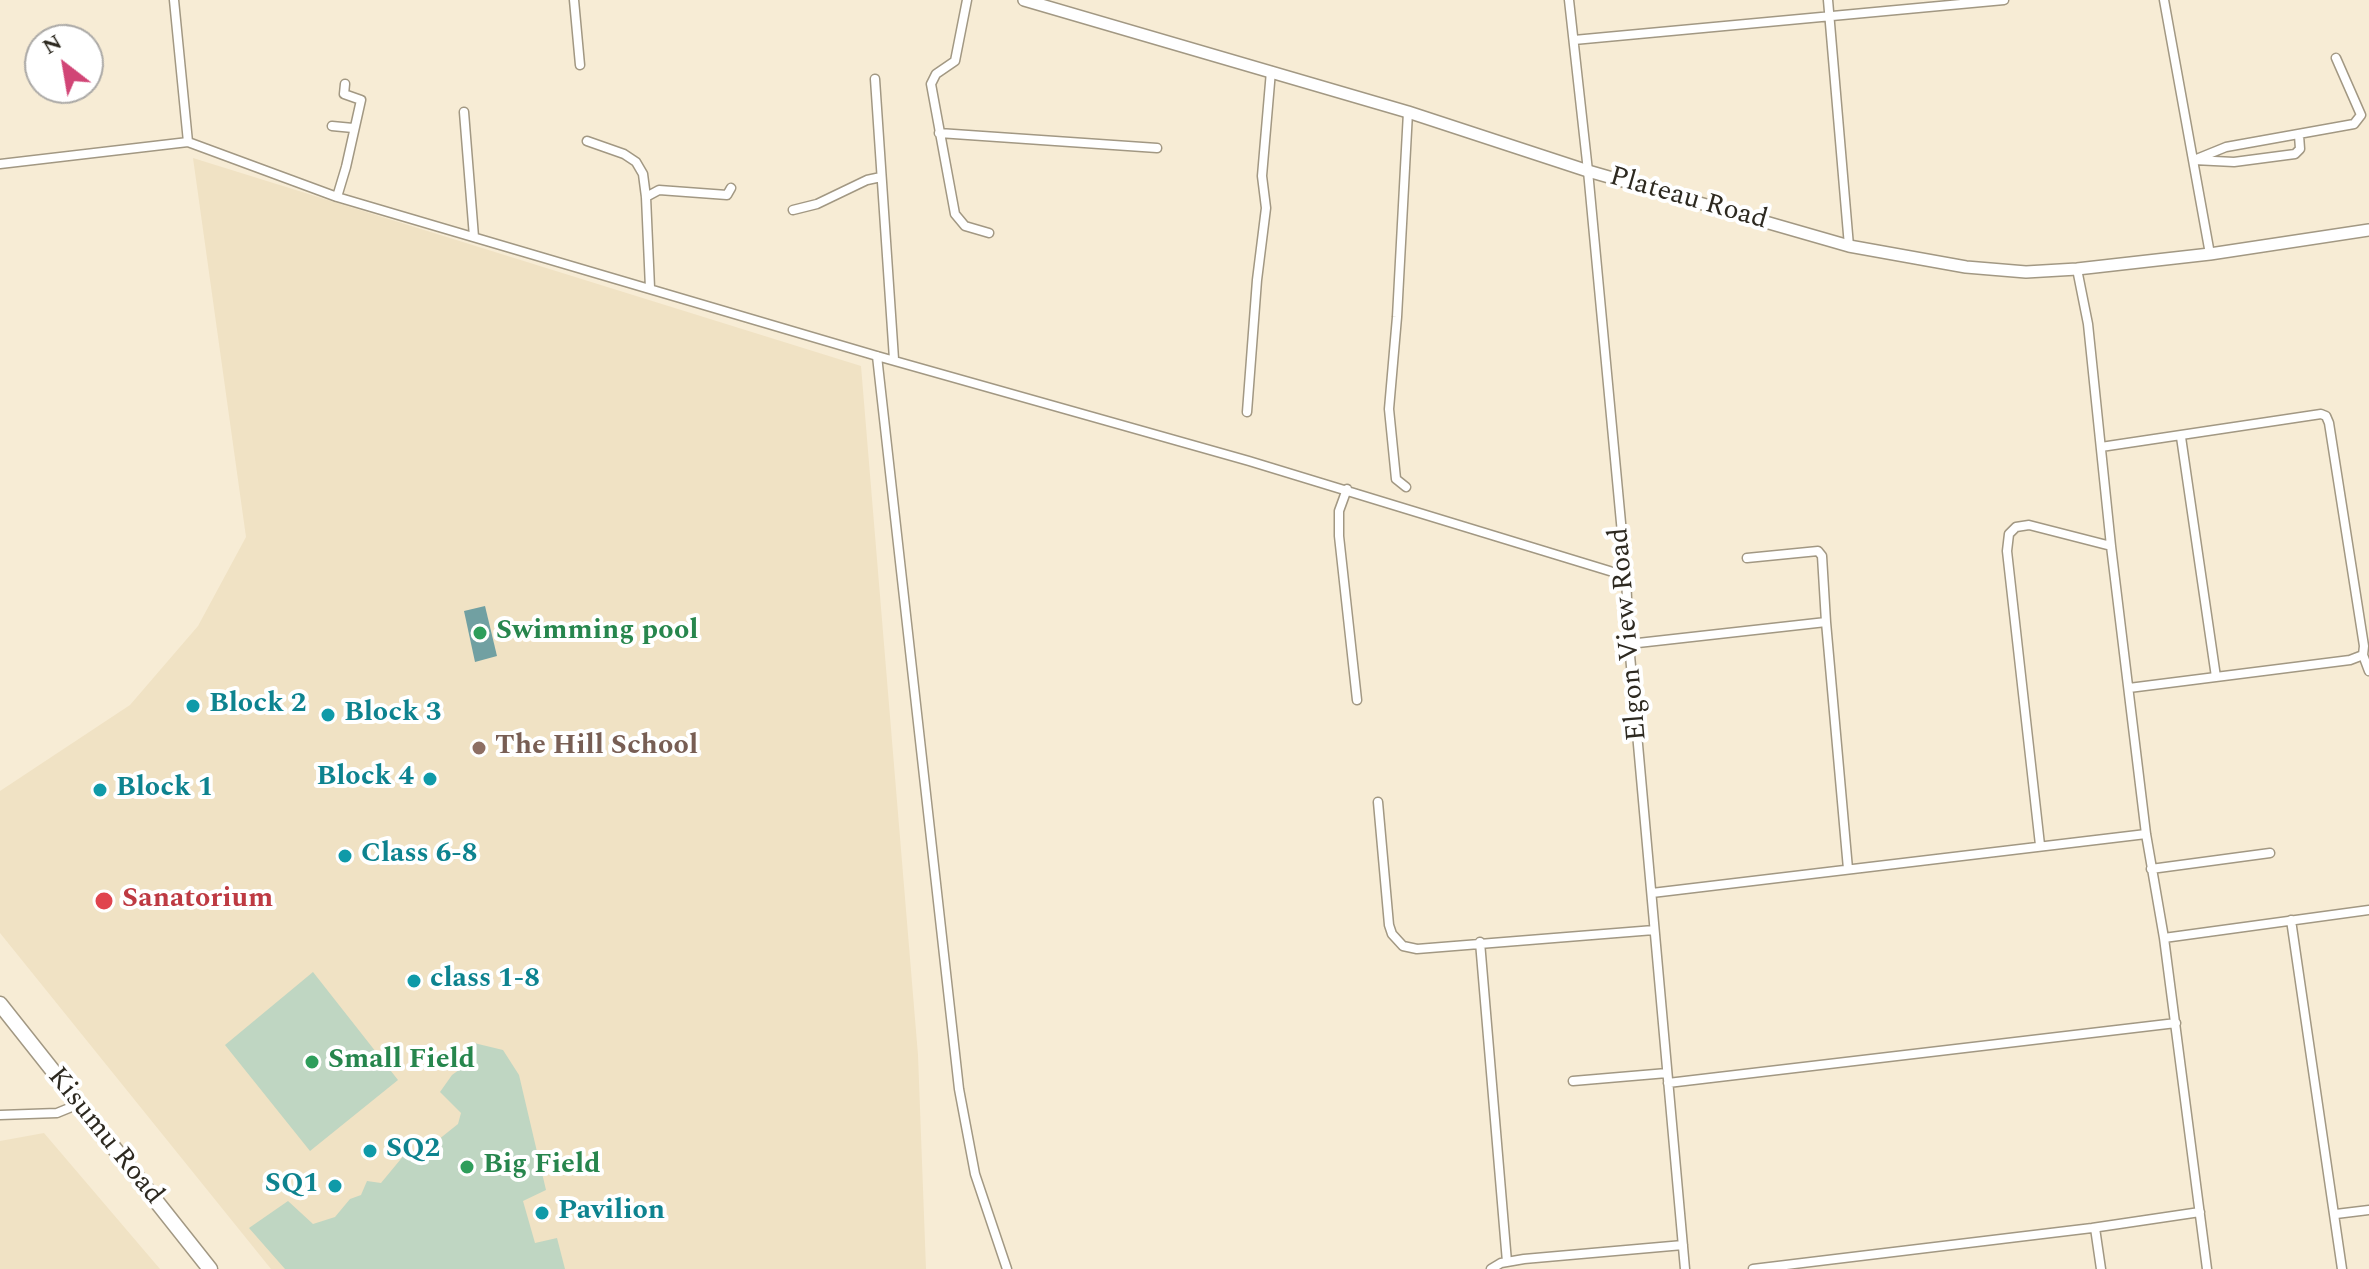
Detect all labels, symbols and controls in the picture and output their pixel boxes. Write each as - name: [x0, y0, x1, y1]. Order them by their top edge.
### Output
- north arrow: [24, 24, 104, 104]
- text: N: [36, 26, 69, 63]
- street label: Plateau Road: [1605, 161, 1771, 239]
- street label: Elgon View Road: [1604, 526, 1656, 742]
- place label: Swimming pool: [496, 616, 698, 650]
- marker: Swimming pool: [471, 624, 489, 642]
- place label: Block 2: [209, 689, 306, 723]
- marker: Block 2: [184, 697, 202, 715]
- place label: Block 3: [344, 698, 441, 732]
- marker: Block 3: [319, 706, 337, 724]
- place label: The Hill School: [495, 731, 698, 765]
- marker: The Hill School: [470, 739, 488, 757]
- place label: Block 4: [317, 762, 414, 796]
- marker: Block 4: [421, 770, 439, 788]
- place label: Block 1: [116, 773, 213, 807]
- marker: Block 1: [91, 781, 109, 799]
- place label: Class 6-8: [361, 839, 477, 873]
- marker: Class 6-8: [336, 847, 354, 865]
- place label: Sanatorium: [122, 884, 273, 918]
- marker: Sanatorium: [93, 890, 115, 912]
- place label: class 1-8: [430, 964, 540, 998]
- marker: class 1-8: [405, 972, 423, 990]
- place label: Small Field: [328, 1045, 475, 1079]
- marker: Small Field: [303, 1053, 321, 1071]
- street label: Kisumu Road: [39, 1062, 169, 1212]
- place label: SQ2: [386, 1134, 440, 1168]
- marker: SQ2: [361, 1142, 379, 1160]
- place label: Big Field: [483, 1150, 600, 1184]
- marker: Big Field: [458, 1158, 476, 1176]
- place label: SQ1: [265, 1169, 319, 1203]
- marker: SQ1: [326, 1177, 344, 1195]
- place label: Pavilion: [558, 1196, 665, 1230]
- marker: Pavilion: [533, 1204, 551, 1222]

